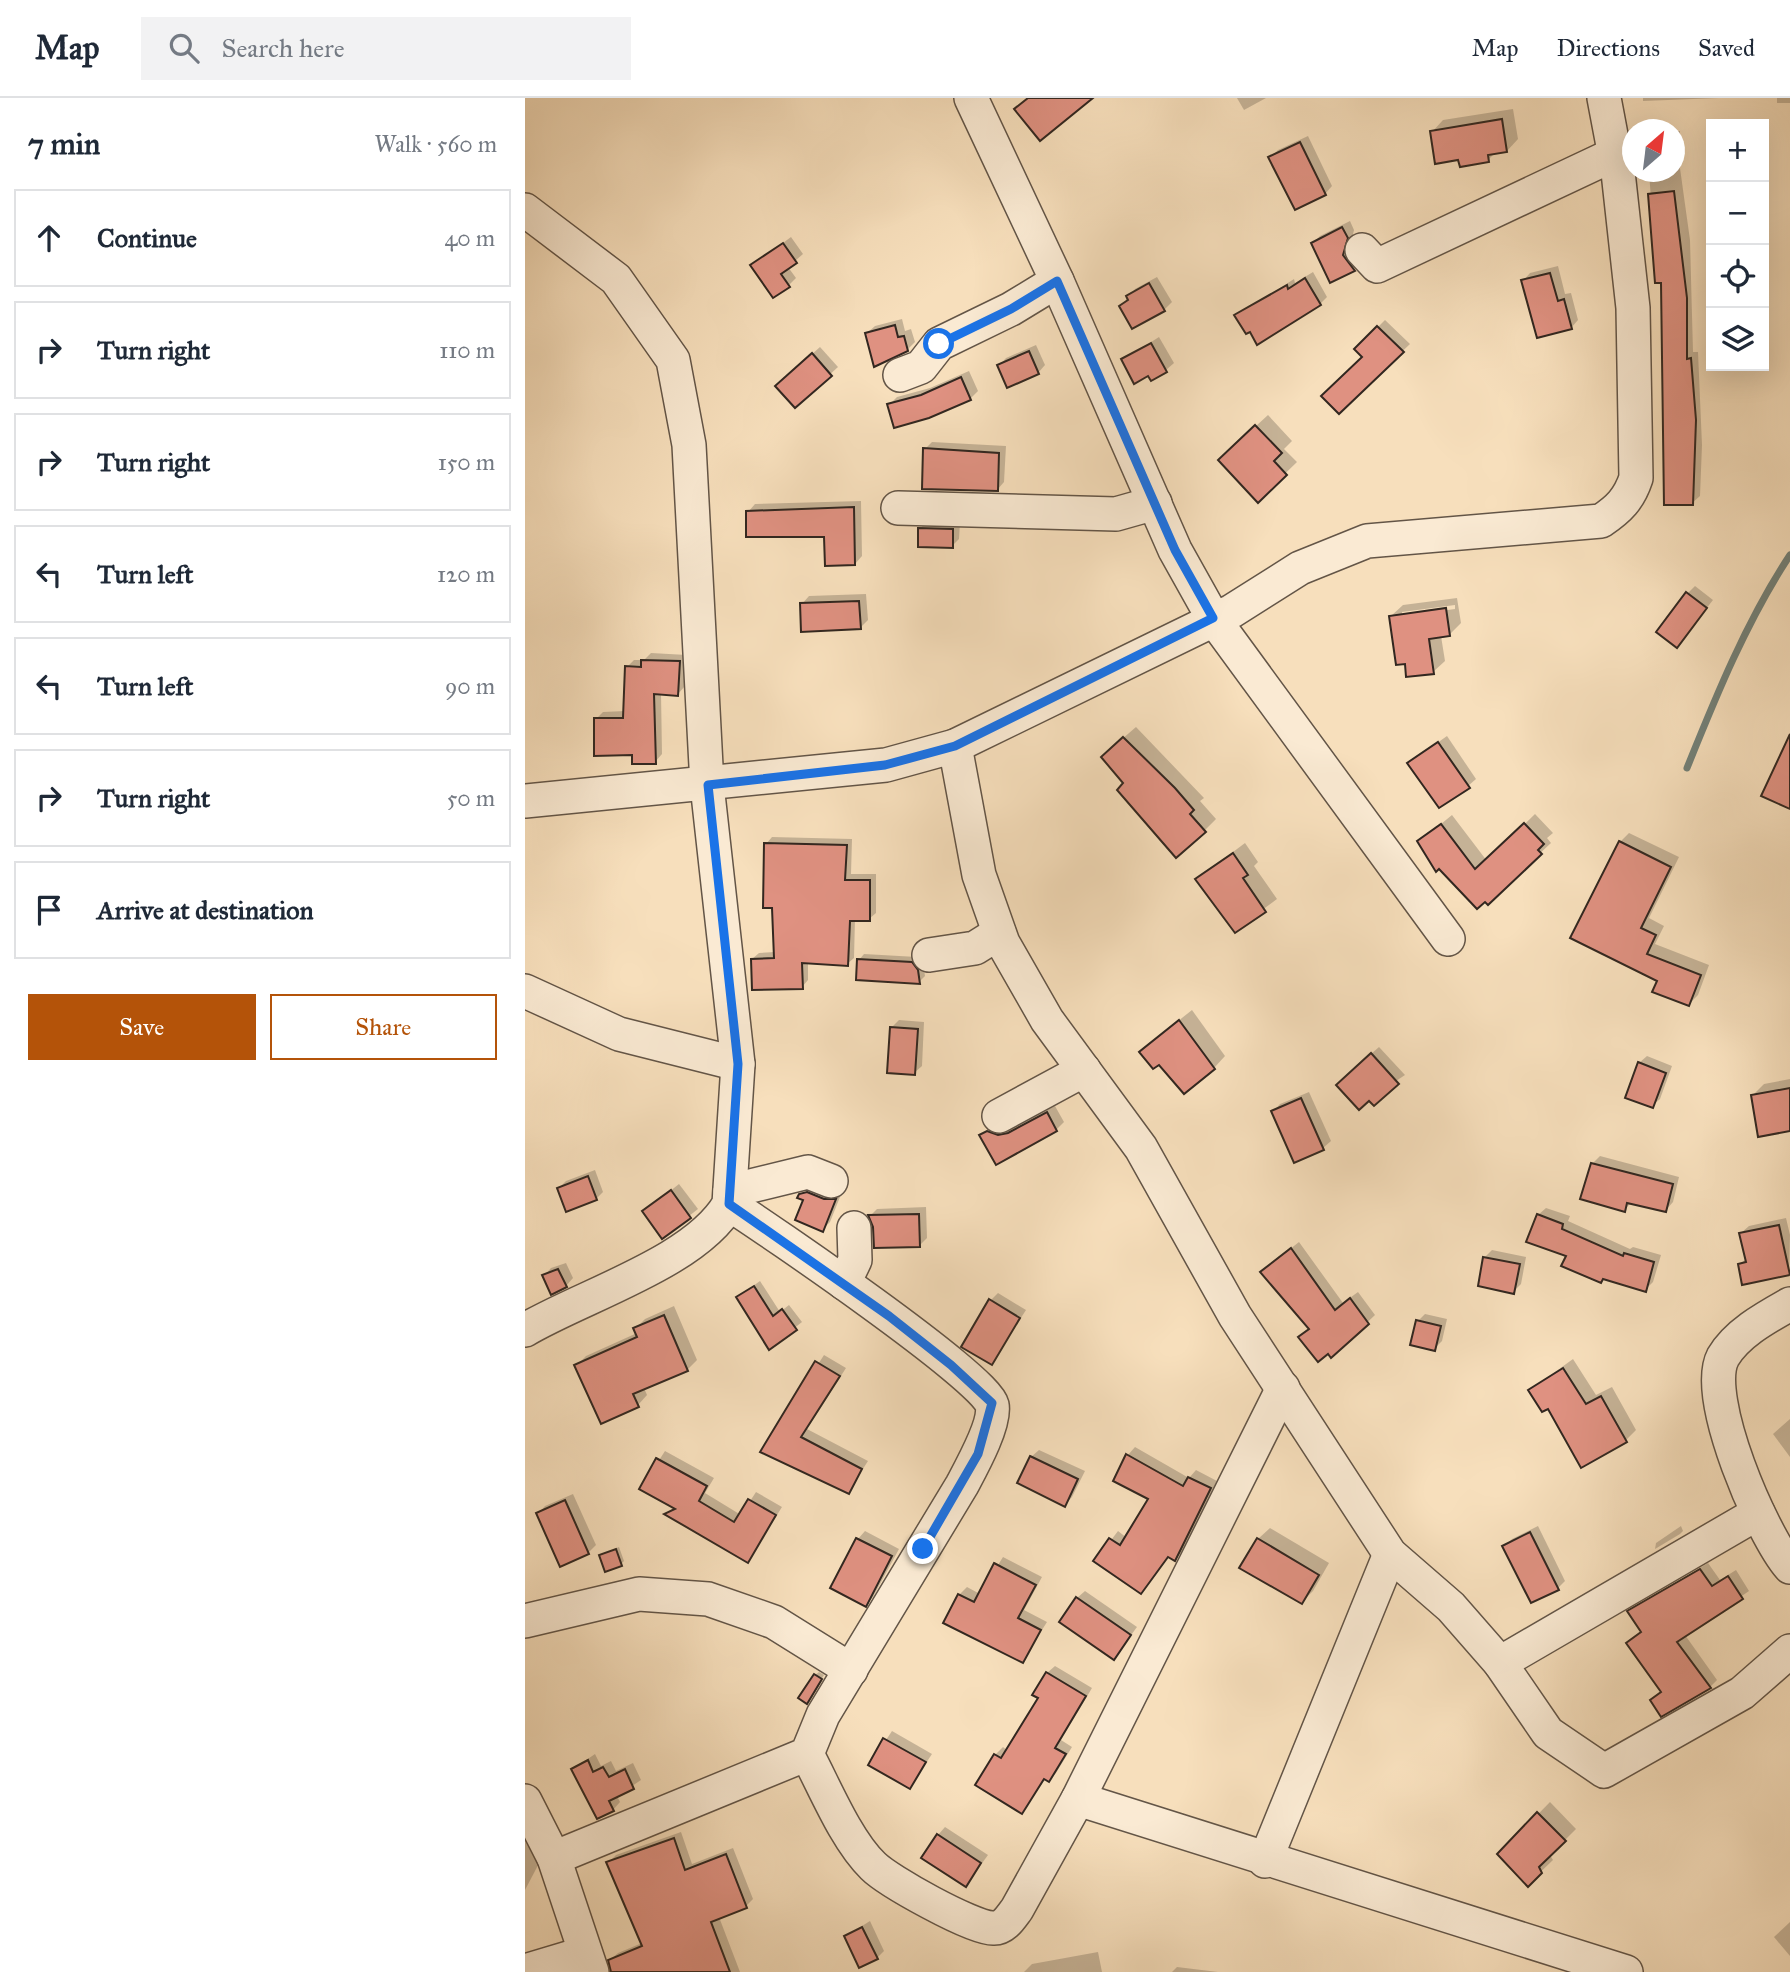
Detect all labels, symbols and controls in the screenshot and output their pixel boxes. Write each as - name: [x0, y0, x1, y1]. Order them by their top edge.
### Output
- search box: [141, 17, 631, 80]
- text: Map: [35, 28, 99, 68]
- icon: search: [165, 29, 203, 67]
- text: Search here: [221, 32, 345, 64]
- text: Map: [1472, 33, 1519, 63]
- text: Directions: [1557, 33, 1660, 63]
- text: Saved: [1698, 33, 1755, 63]
- north arrow: [1622, 119, 1685, 182]
- map controls: [1706, 119, 1769, 371]
- button: +: [1706, 119, 1769, 182]
- text: 7 min: [28, 126, 100, 162]
- text: Walk · 560 m: [375, 130, 497, 158]
- button: −: [1706, 182, 1769, 245]
- icon: ahead: [30, 219, 68, 257]
- text: Continue: [97, 222, 197, 254]
- text: 40 m: [445, 224, 495, 252]
- button: locate: [1706, 245, 1769, 308]
- button: layers: [1706, 308, 1769, 371]
- route start: [923, 328, 954, 359]
- icon: right: [30, 331, 68, 369]
- text: Turn right: [97, 334, 210, 366]
- text: 110 m: [439, 336, 495, 364]
- icon: right: [30, 443, 68, 481]
- text: Turn right: [97, 446, 210, 478]
- text: 150 m: [438, 448, 495, 476]
- icon: left: [30, 555, 68, 593]
- text: Turn left: [97, 558, 193, 590]
- text: 120 m: [437, 560, 495, 588]
- icon: left: [30, 667, 68, 705]
- text: Turn left: [97, 670, 193, 702]
- text: 90 m: [445, 672, 495, 700]
- icon: right: [30, 779, 68, 817]
- text: Turn right: [97, 782, 210, 814]
- text: 50 m: [447, 784, 495, 812]
- icon: arrive: [30, 891, 68, 929]
- text: Arrive at destination: [97, 894, 314, 926]
- button: Save: [28, 994, 256, 1060]
- button: Share: [270, 994, 497, 1060]
- route end: [907, 1533, 938, 1564]

